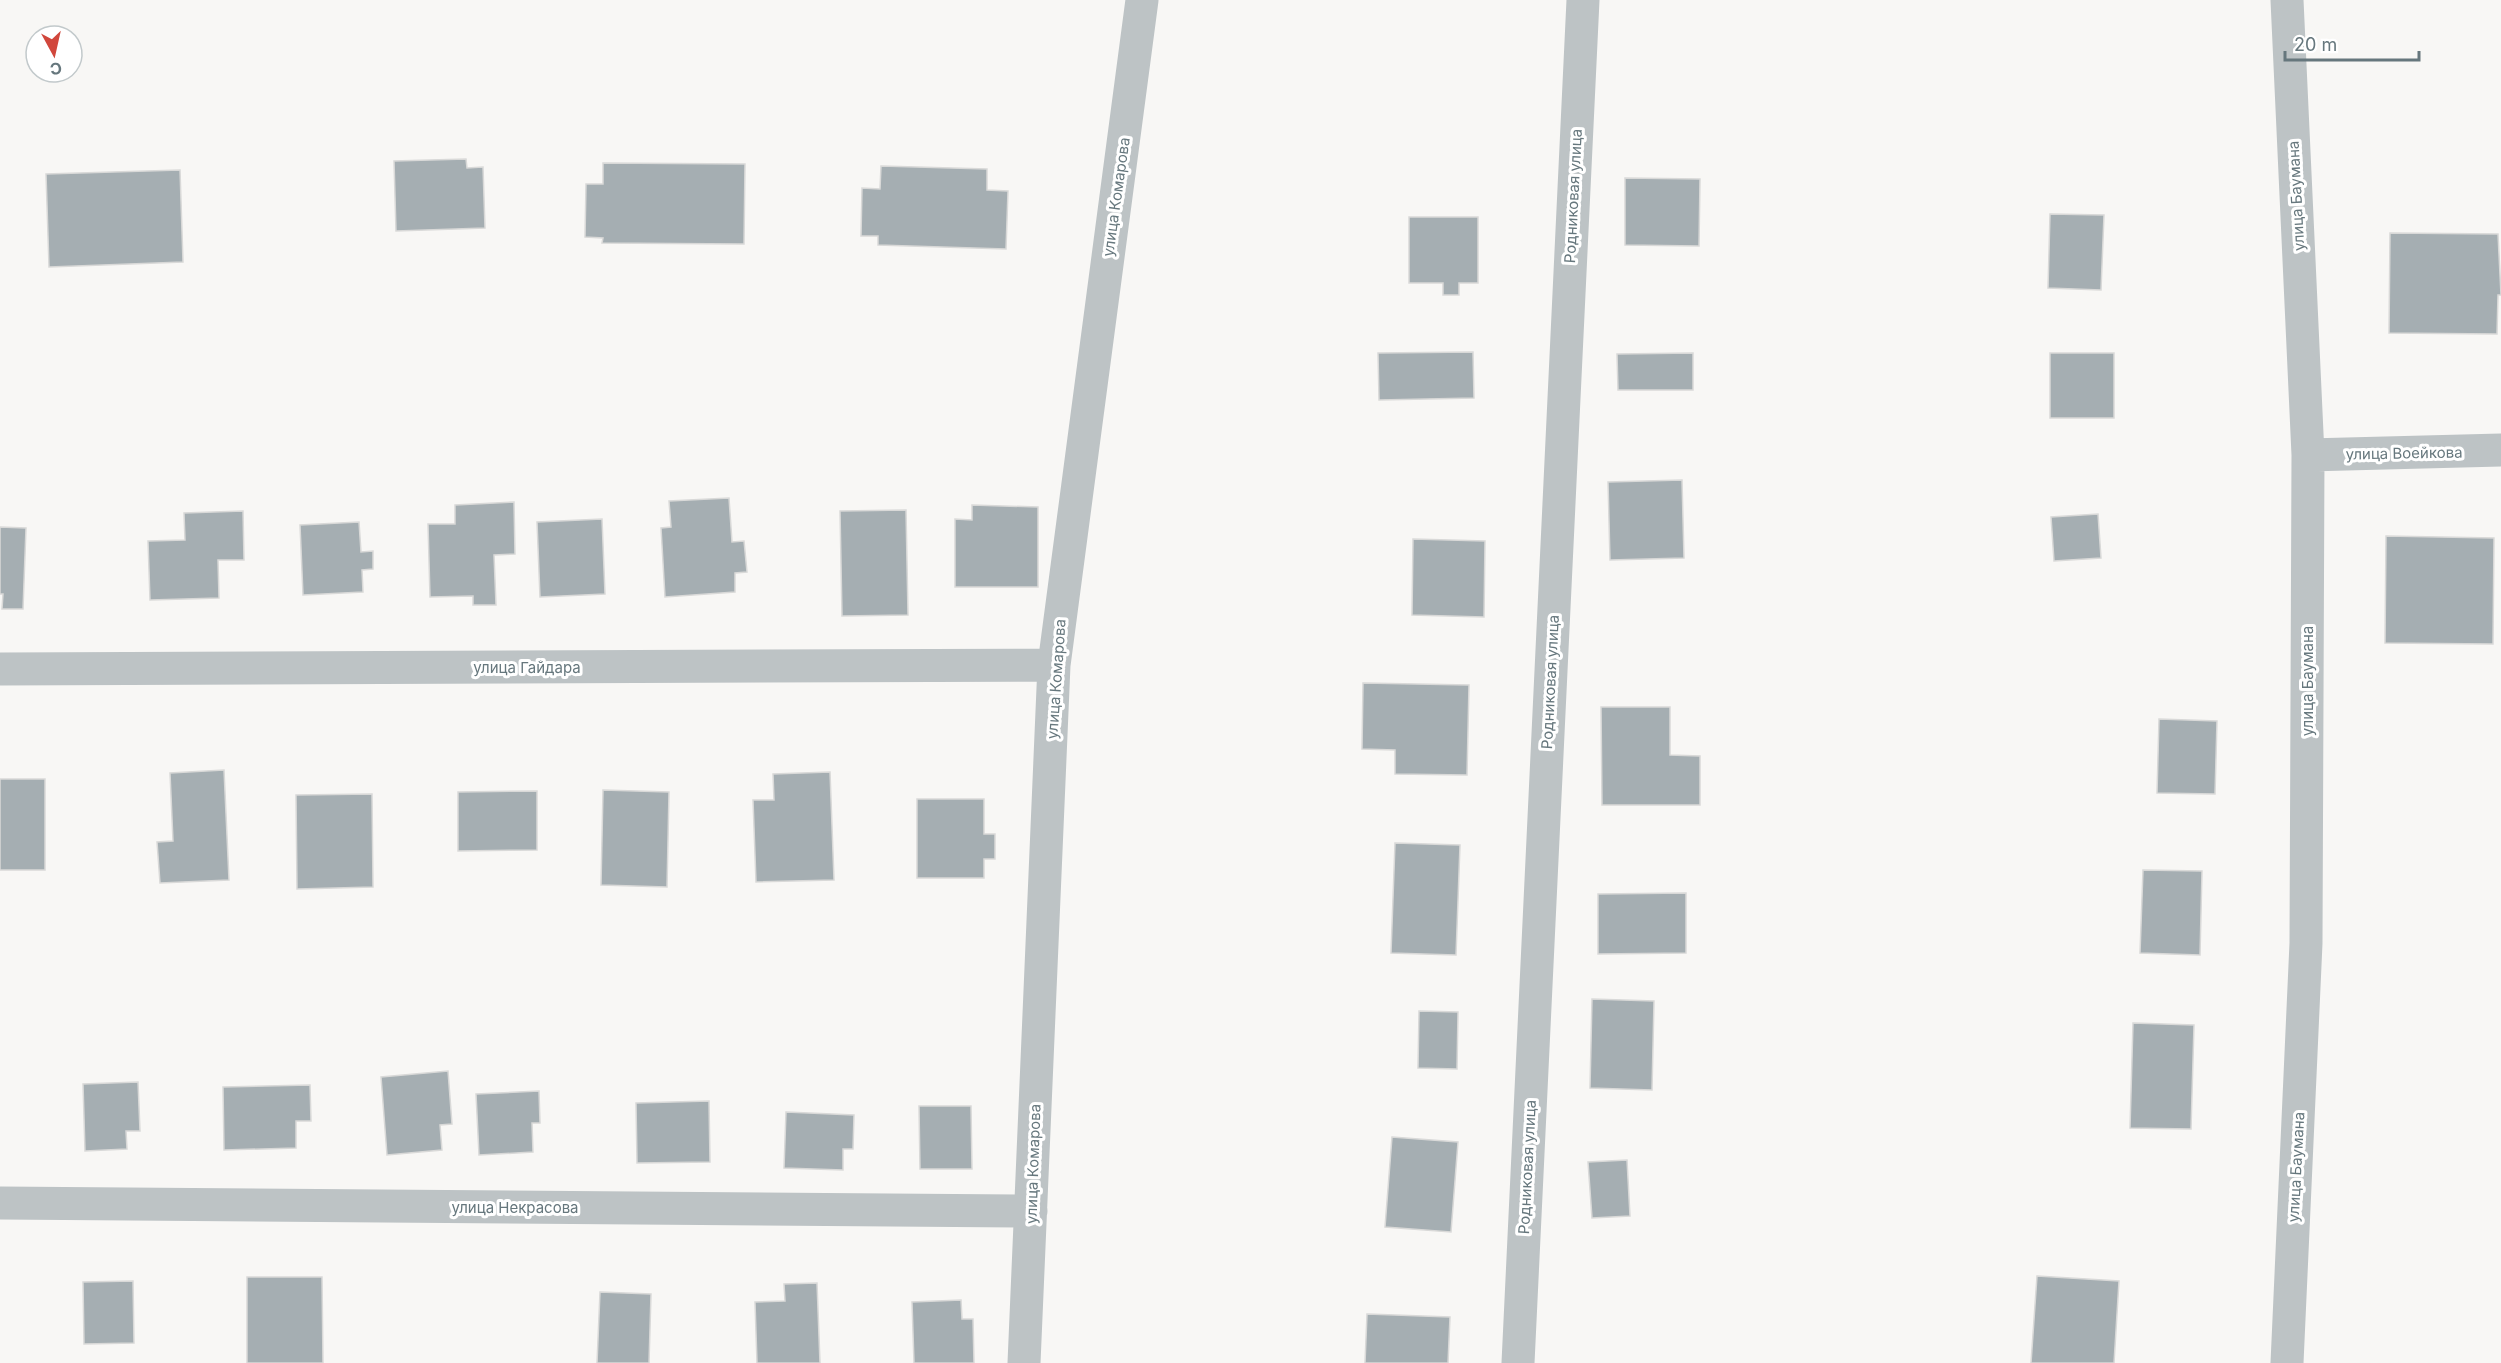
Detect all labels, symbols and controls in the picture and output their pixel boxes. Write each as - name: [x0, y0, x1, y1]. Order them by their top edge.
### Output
- north arrow: [24, 24, 84, 84]
- scale bar: [2285, 24, 2418, 62]
- text: 20 m: [2294, 34, 2337, 55]
- text: С: [49, 58, 63, 80]
- street label: Родниковая улица: [1560, 128, 1586, 264]
- street label: улица Комарова: [1098, 136, 1134, 258]
- street label: улица Баумана: [2284, 140, 2308, 252]
- street label: улица Воейкова: [2345, 442, 2463, 464]
- street label: Родниковая улица: [1537, 614, 1563, 750]
- street label: улица Комарова: [1042, 618, 1070, 740]
- street label: улица Баумана: [2298, 626, 2317, 736]
- street label: улица Гайдара: [473, 658, 581, 677]
- street label: Родниковая улица: [1514, 1099, 1540, 1235]
- street label: улица Комарова: [1021, 1104, 1045, 1224]
- street label: улица Баумана: [2284, 1111, 2308, 1223]
- street label: улица Некрасова: [451, 1198, 579, 1217]

